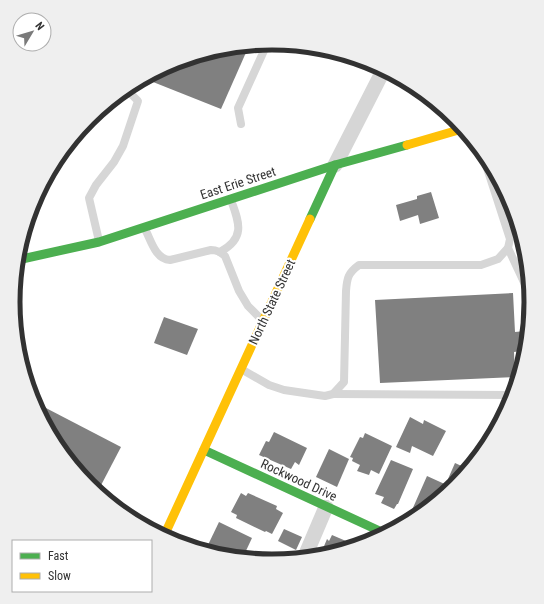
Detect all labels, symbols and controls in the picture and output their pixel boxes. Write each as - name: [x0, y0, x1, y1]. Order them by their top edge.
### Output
- north arrow: [12, 12, 52, 52]
- text: N: [32, 19, 47, 33]
- street label: East Erie Street: [198, 164, 278, 202]
- street label: North State Street: [246, 257, 298, 347]
- street label: Rockwood Drive: [259, 456, 339, 504]
- legend: [12, 540, 152, 592]
- text: Fast: [48, 549, 69, 563]
- text: Slow: [48, 569, 71, 583]

